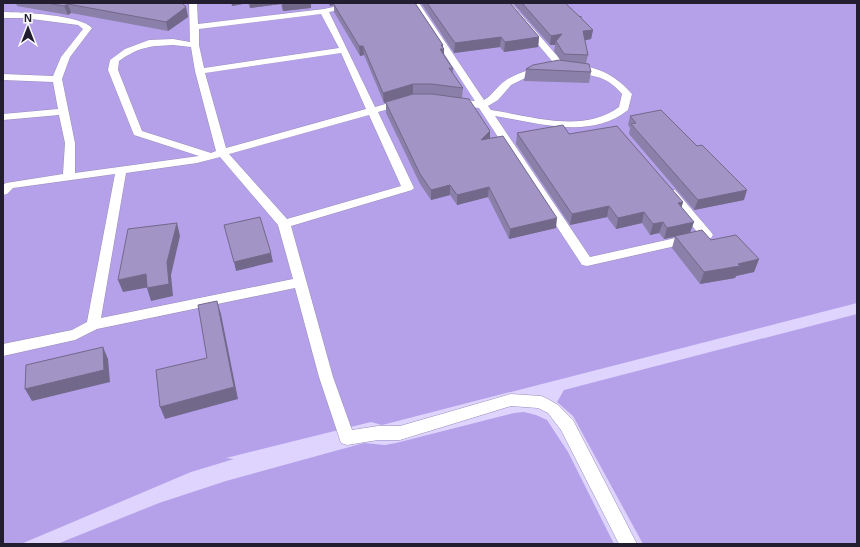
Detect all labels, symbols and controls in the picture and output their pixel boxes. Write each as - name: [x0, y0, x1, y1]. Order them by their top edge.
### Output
- north arrow: [8, 8, 48, 48]
- text: N: [24, 12, 32, 24]

